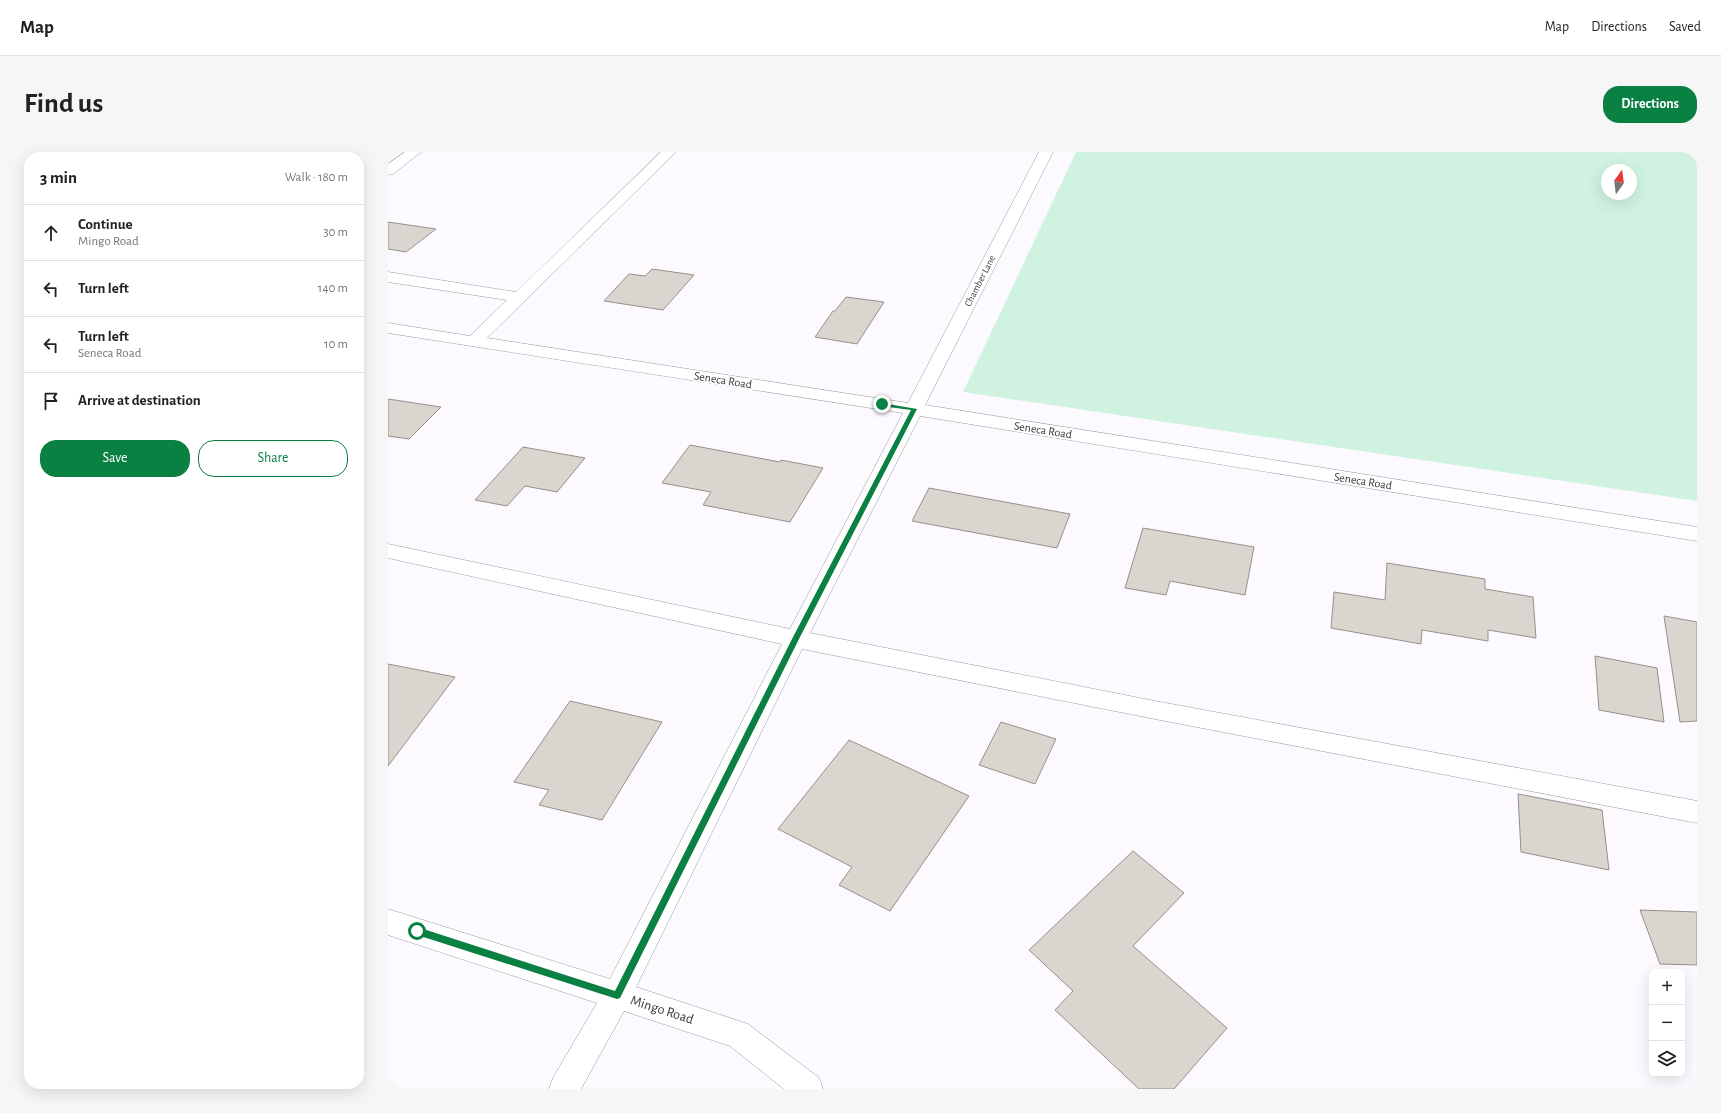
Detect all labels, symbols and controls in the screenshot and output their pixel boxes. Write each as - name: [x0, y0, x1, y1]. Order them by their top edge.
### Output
- text: Map: [20, 18, 54, 37]
- text: Map: [1545, 20, 1569, 34]
- text: Directions: [1591, 20, 1647, 34]
- text: Saved: [1669, 20, 1701, 34]
- button: Directions: [1603, 86, 1697, 123]
- text: Find us: [24, 90, 103, 118]
- north arrow: [1601, 164, 1637, 200]
- text: 3 min: [40, 169, 77, 186]
- text: Walk · 180 m: [285, 171, 348, 184]
- text: Continue: [78, 217, 133, 232]
- icon: ahead: [40, 222, 62, 244]
- text: 30 m: [323, 226, 348, 239]
- text: Mingo Road: [78, 235, 139, 248]
- street label: Chamber Lane: [963, 253, 997, 308]
- icon: left: [40, 278, 62, 300]
- text: Turn left: [78, 281, 129, 296]
- text: 140 m: [318, 282, 348, 295]
- text: Turn left: [78, 329, 129, 344]
- icon: left: [40, 334, 62, 356]
- text: 10 m: [324, 338, 348, 351]
- text: Seneca Road: [78, 347, 141, 360]
- street label: Seneca Road: [693, 369, 753, 391]
- icon: arrive: [40, 390, 62, 412]
- text: Arrive at destination: [78, 393, 201, 408]
- route end: [873, 395, 891, 413]
- street label: Seneca Road: [1013, 419, 1073, 441]
- button: Save: [40, 440, 190, 477]
- button: Share: [198, 440, 348, 477]
- street label: Seneca Road: [1333, 470, 1393, 492]
- route start: [408, 922, 426, 940]
- map controls: [1649, 969, 1685, 1077]
- button: +: [1649, 969, 1685, 1005]
- street label: Mingo Road: [629, 993, 695, 1027]
- button: −: [1649, 1005, 1685, 1041]
- button: layers: [1649, 1041, 1685, 1077]

